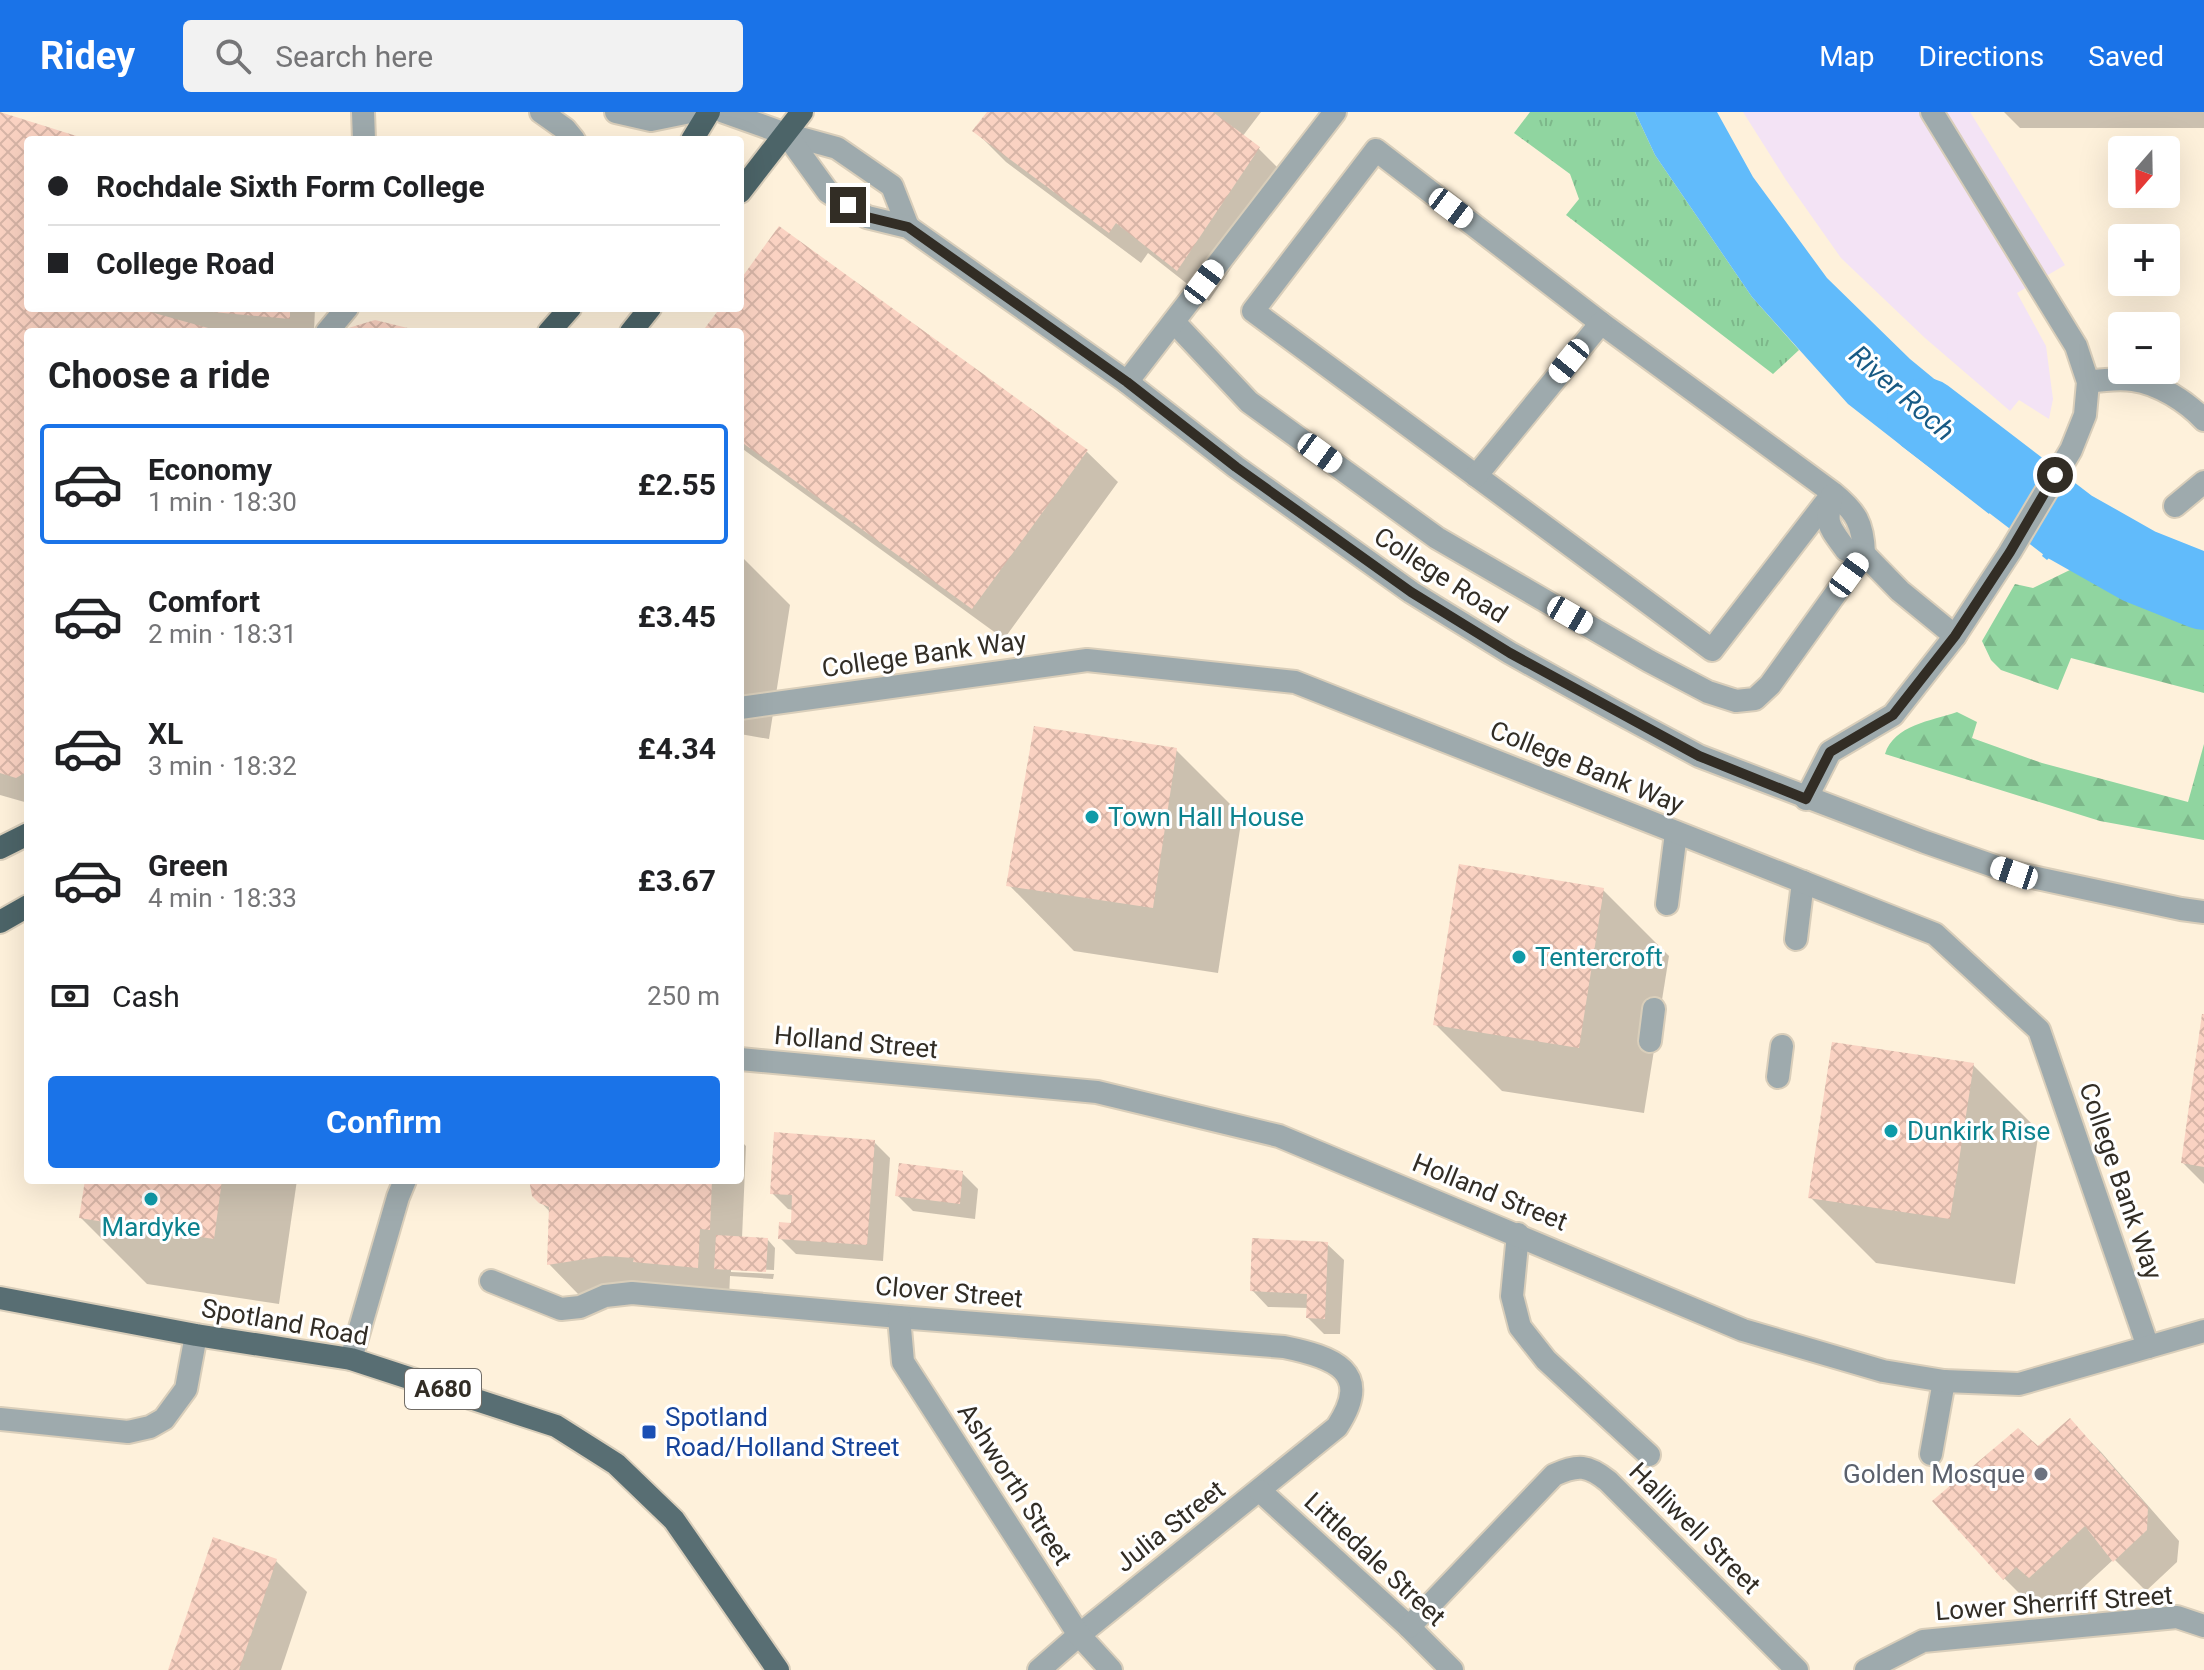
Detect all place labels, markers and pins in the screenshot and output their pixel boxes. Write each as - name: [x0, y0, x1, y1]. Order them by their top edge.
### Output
- place label: Town Hall House: [1108, 802, 1304, 832]
- marker: Town Hall House: [1083, 808, 1101, 826]
- place label: Tentercroft: [1535, 942, 1663, 972]
- marker: Tentercroft: [1510, 948, 1528, 966]
- place label: Dunkirk Rise: [1907, 1116, 2050, 1146]
- marker: Dunkirk Rise: [1882, 1122, 1900, 1140]
- marker: Mardyke: [142, 1190, 160, 1208]
- place label: Mardyke: [101, 1212, 201, 1242]
- place label: Spotland Road/Holland Street: [665, 1402, 900, 1462]
- marker: Spotland Road/Holland Street: [640, 1423, 658, 1441]
- place label: Golden Mosque: [1843, 1459, 2025, 1489]
- marker: Golden Mosque: [2032, 1465, 2050, 1483]

